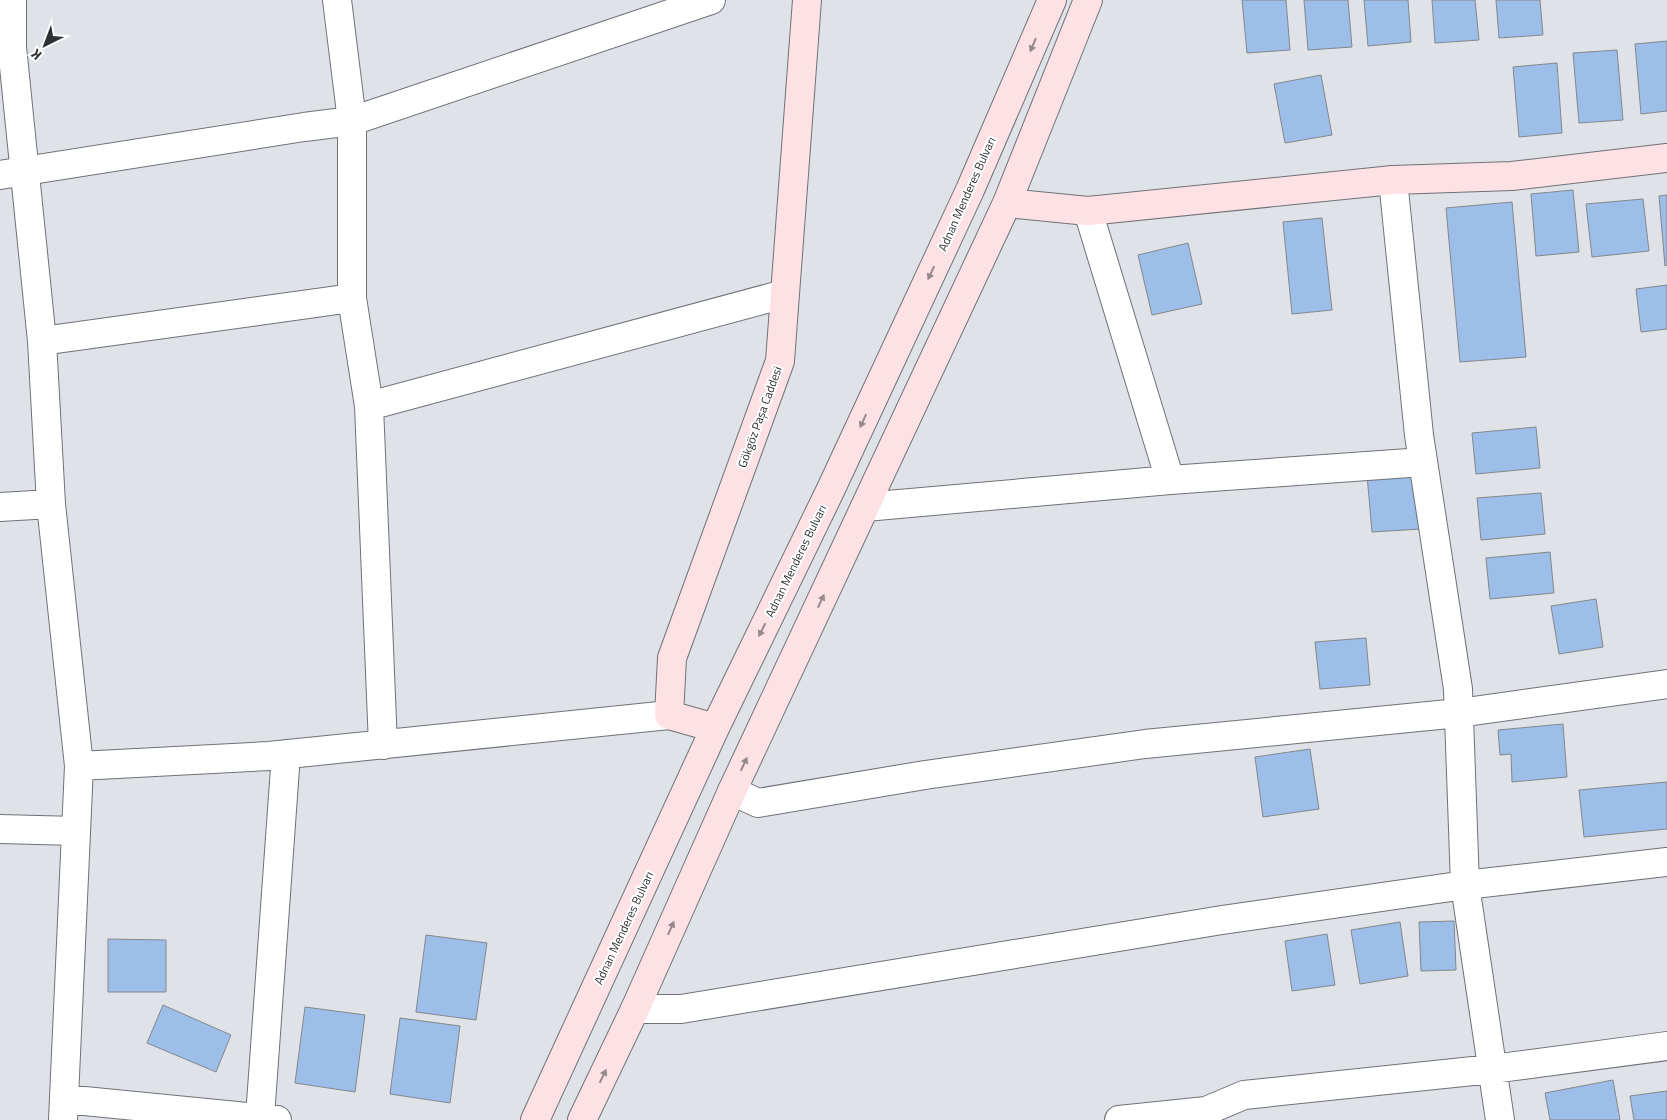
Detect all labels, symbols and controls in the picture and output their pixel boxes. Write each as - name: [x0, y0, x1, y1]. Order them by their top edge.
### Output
- north arrow: [20, 20, 70, 70]
- one-way arrow: [1028, 38, 1036, 52]
- text: K: [25, 44, 46, 66]
- street label: Adnan Menderes Bulvarı: [933, 134, 1000, 254]
- one-way arrow: [927, 266, 935, 280]
- street label: Gökgöz Paşa Caddesi: [732, 363, 787, 470]
- one-way arrow: [858, 413, 867, 428]
- street label: Adnan Menderes Bulvarı: [760, 501, 831, 620]
- one-way arrow: [817, 594, 825, 608]
- one-way arrow: [758, 623, 766, 637]
- one-way arrow: [741, 757, 749, 771]
- street label: Adnan Menderes Bulvarı: [589, 868, 658, 988]
- one-way arrow: [667, 921, 675, 935]
- one-way arrow: [599, 1069, 607, 1083]

